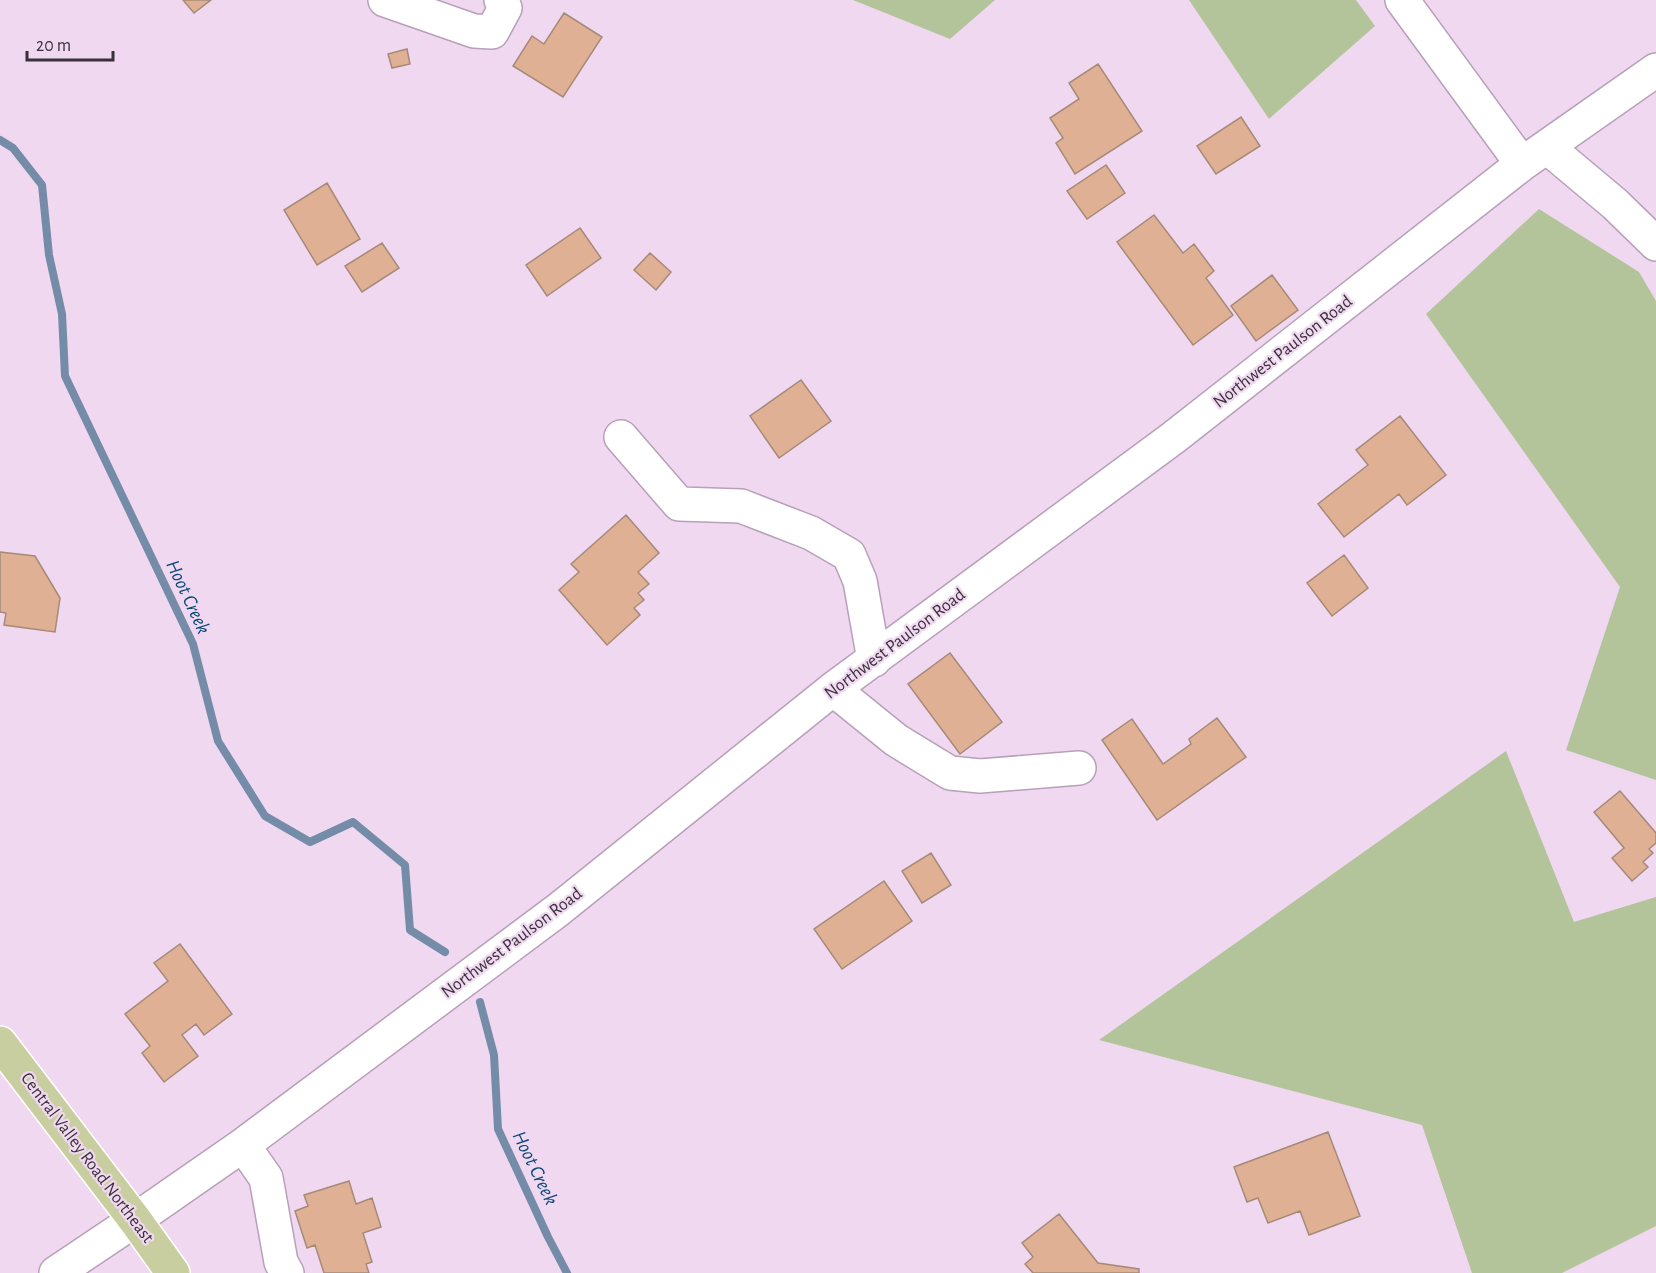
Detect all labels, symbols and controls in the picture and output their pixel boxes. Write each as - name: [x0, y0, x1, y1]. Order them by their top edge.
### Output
- scale bar: [27, 24, 112, 62]
- text: 20 m: [36, 37, 71, 55]
- street label: Northwest Paulson Road: [1210, 292, 1356, 412]
- water label: Hoot Creek: [162, 557, 214, 637]
- street label: Northwest Paulson Road: [821, 585, 969, 703]
- street label: Northwest Paulson Road: [438, 884, 586, 1002]
- street label: Central Valley Road Northeast: [17, 1069, 157, 1247]
- water label: Hoot Creek: [509, 1128, 561, 1208]

